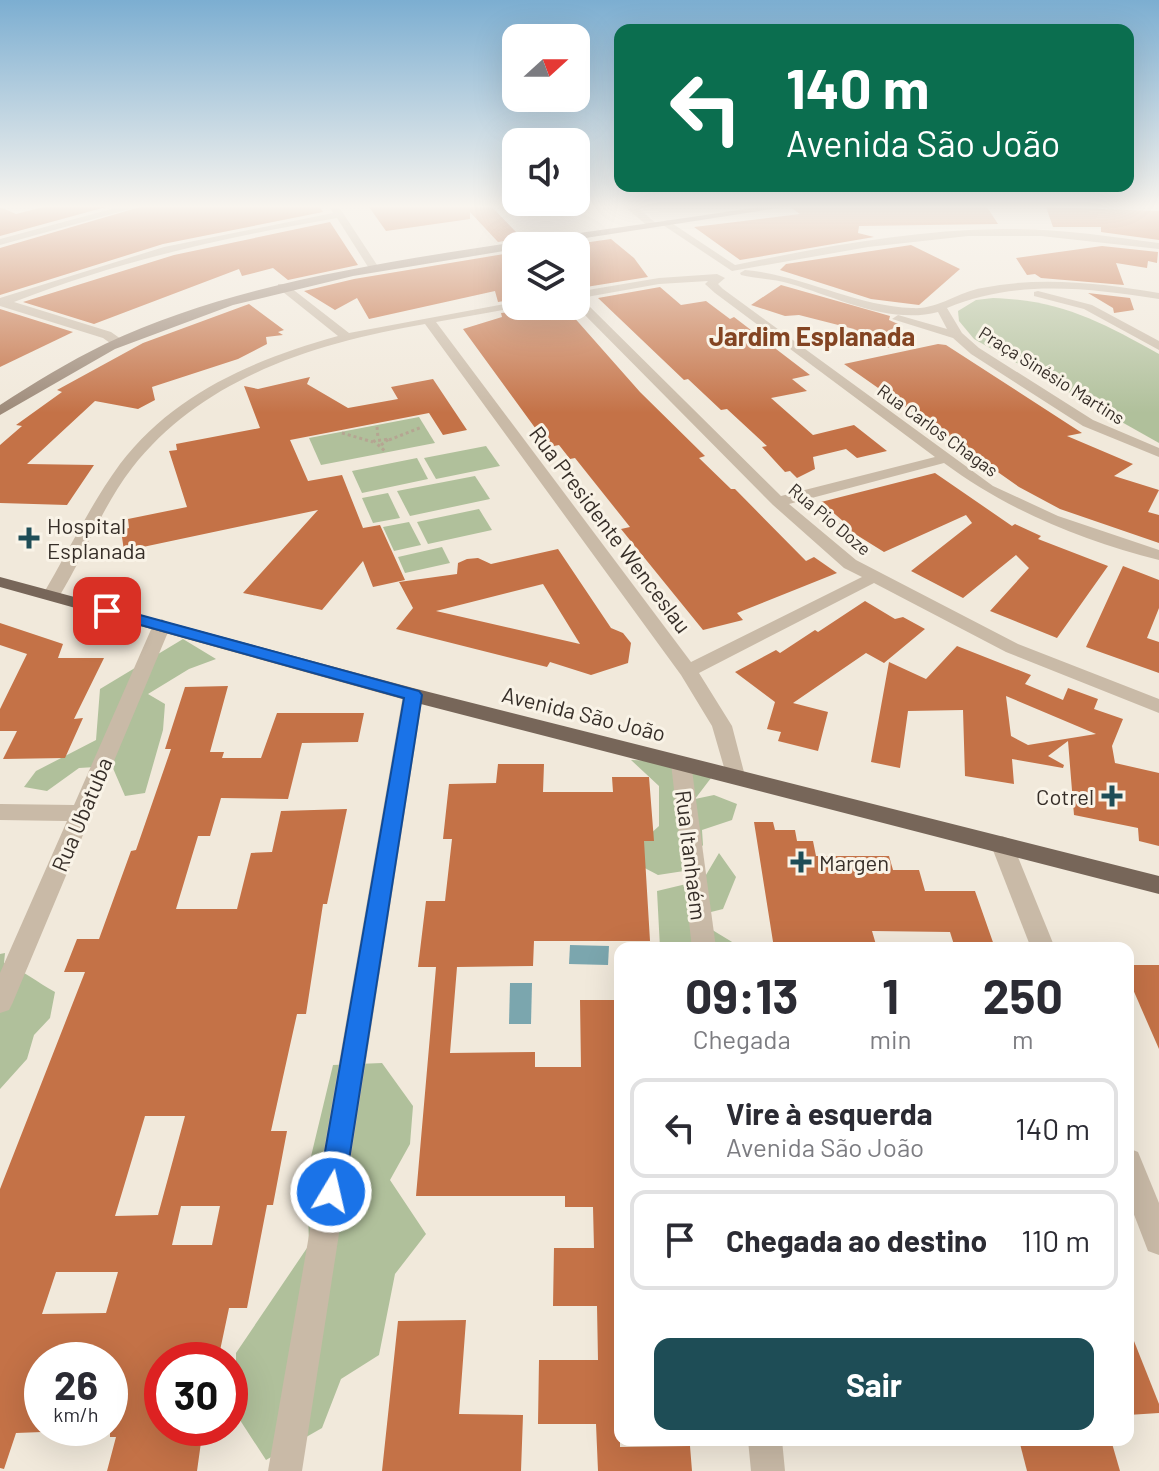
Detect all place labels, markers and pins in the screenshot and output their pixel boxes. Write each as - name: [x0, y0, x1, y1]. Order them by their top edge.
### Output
- place label: Hospital Esplanada: [47, 512, 146, 563]
- marker: Hospital Esplanada: [18, 527, 40, 549]
- pin: [73, 577, 141, 645]
- place label: Cotrel: [1036, 783, 1094, 809]
- marker: Cotrel: [1101, 785, 1123, 807]
- place label: Margen: [819, 849, 889, 875]
- marker: Margen: [790, 851, 812, 873]

